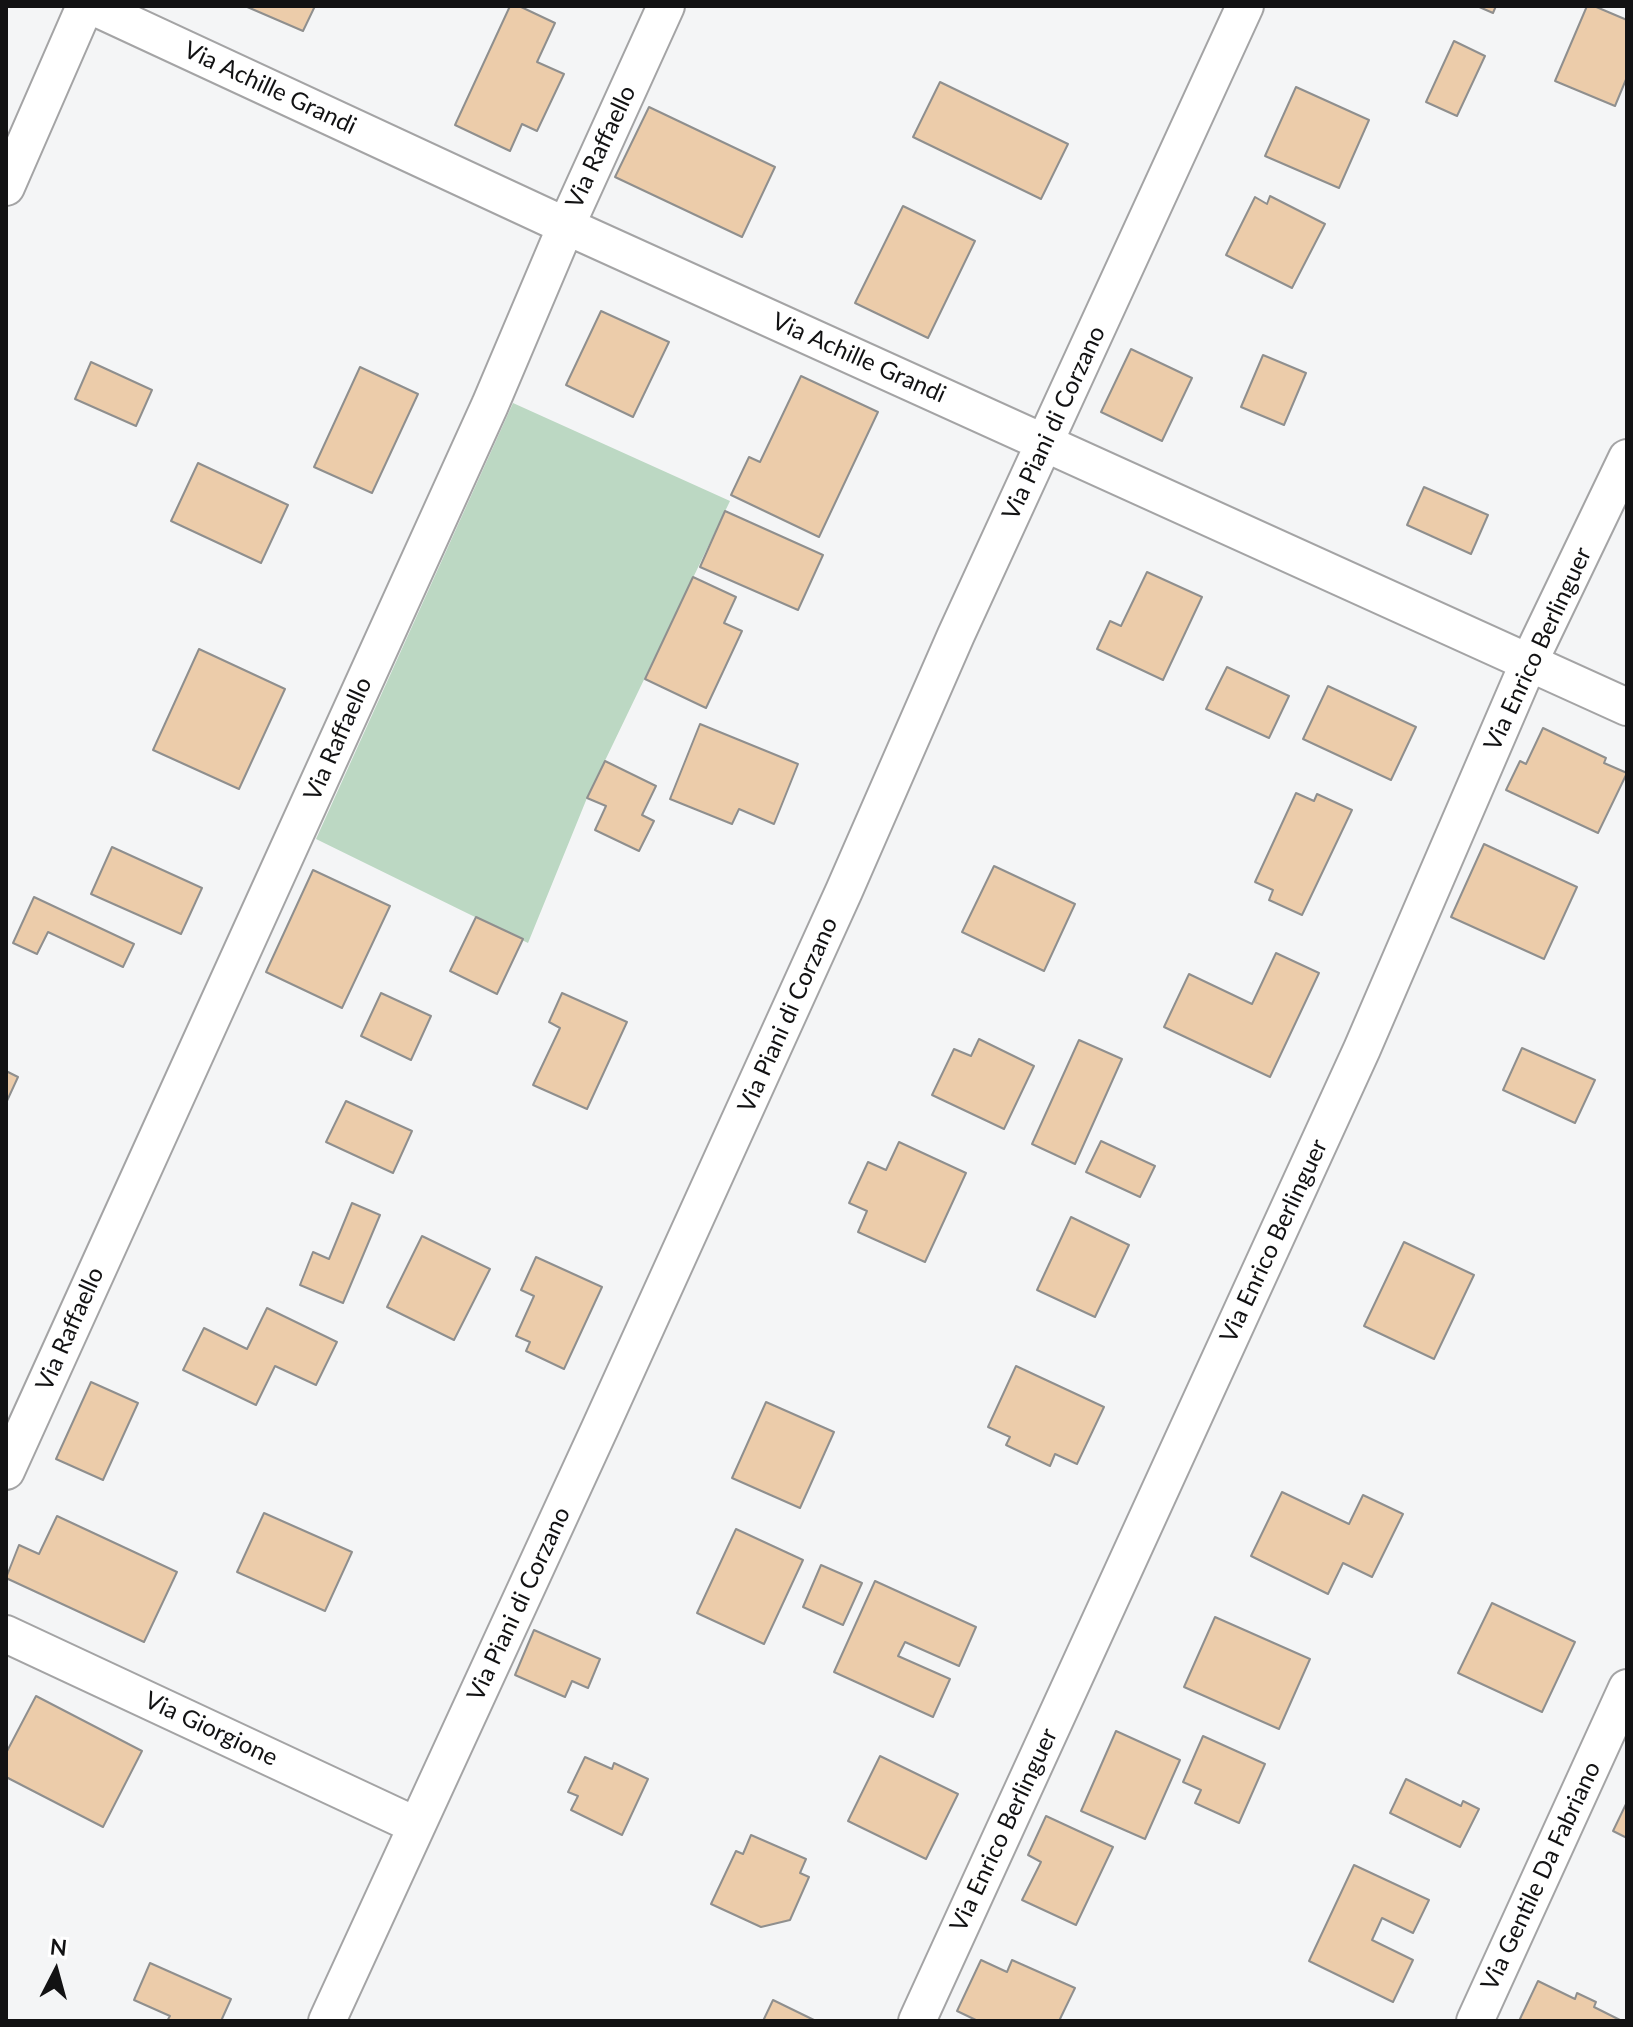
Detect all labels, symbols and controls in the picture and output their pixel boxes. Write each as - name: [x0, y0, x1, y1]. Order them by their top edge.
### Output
- street label: Via Achille Grandi: [179, 35, 361, 141]
- street label: Via Raffaello: [560, 81, 642, 213]
- street label: Via Achille Grandi: [768, 307, 950, 409]
- street label: Via Piani di Corzano: [996, 321, 1112, 525]
- street label: Via Enrico Berlinguer: [1478, 543, 1598, 755]
- street label: Via Raffaello: [298, 673, 378, 805]
- street label: Via Piani di Corzano: [732, 913, 844, 1117]
- street label: Via Enrico Berlinguer: [1214, 1135, 1334, 1347]
- street label: Via Raffaello: [30, 1263, 110, 1395]
- street label: Via Piani di Corzano: [461, 1502, 577, 1706]
- street label: Via Giorgione: [140, 1686, 282, 1772]
- street label: Via Enrico Berlinguer: [944, 1724, 1064, 1936]
- street label: Via Gentile Da Fabriano: [1475, 1757, 1607, 1995]
- north arrow: [16, 1931, 96, 2011]
- text: N: [49, 1932, 68, 1961]

